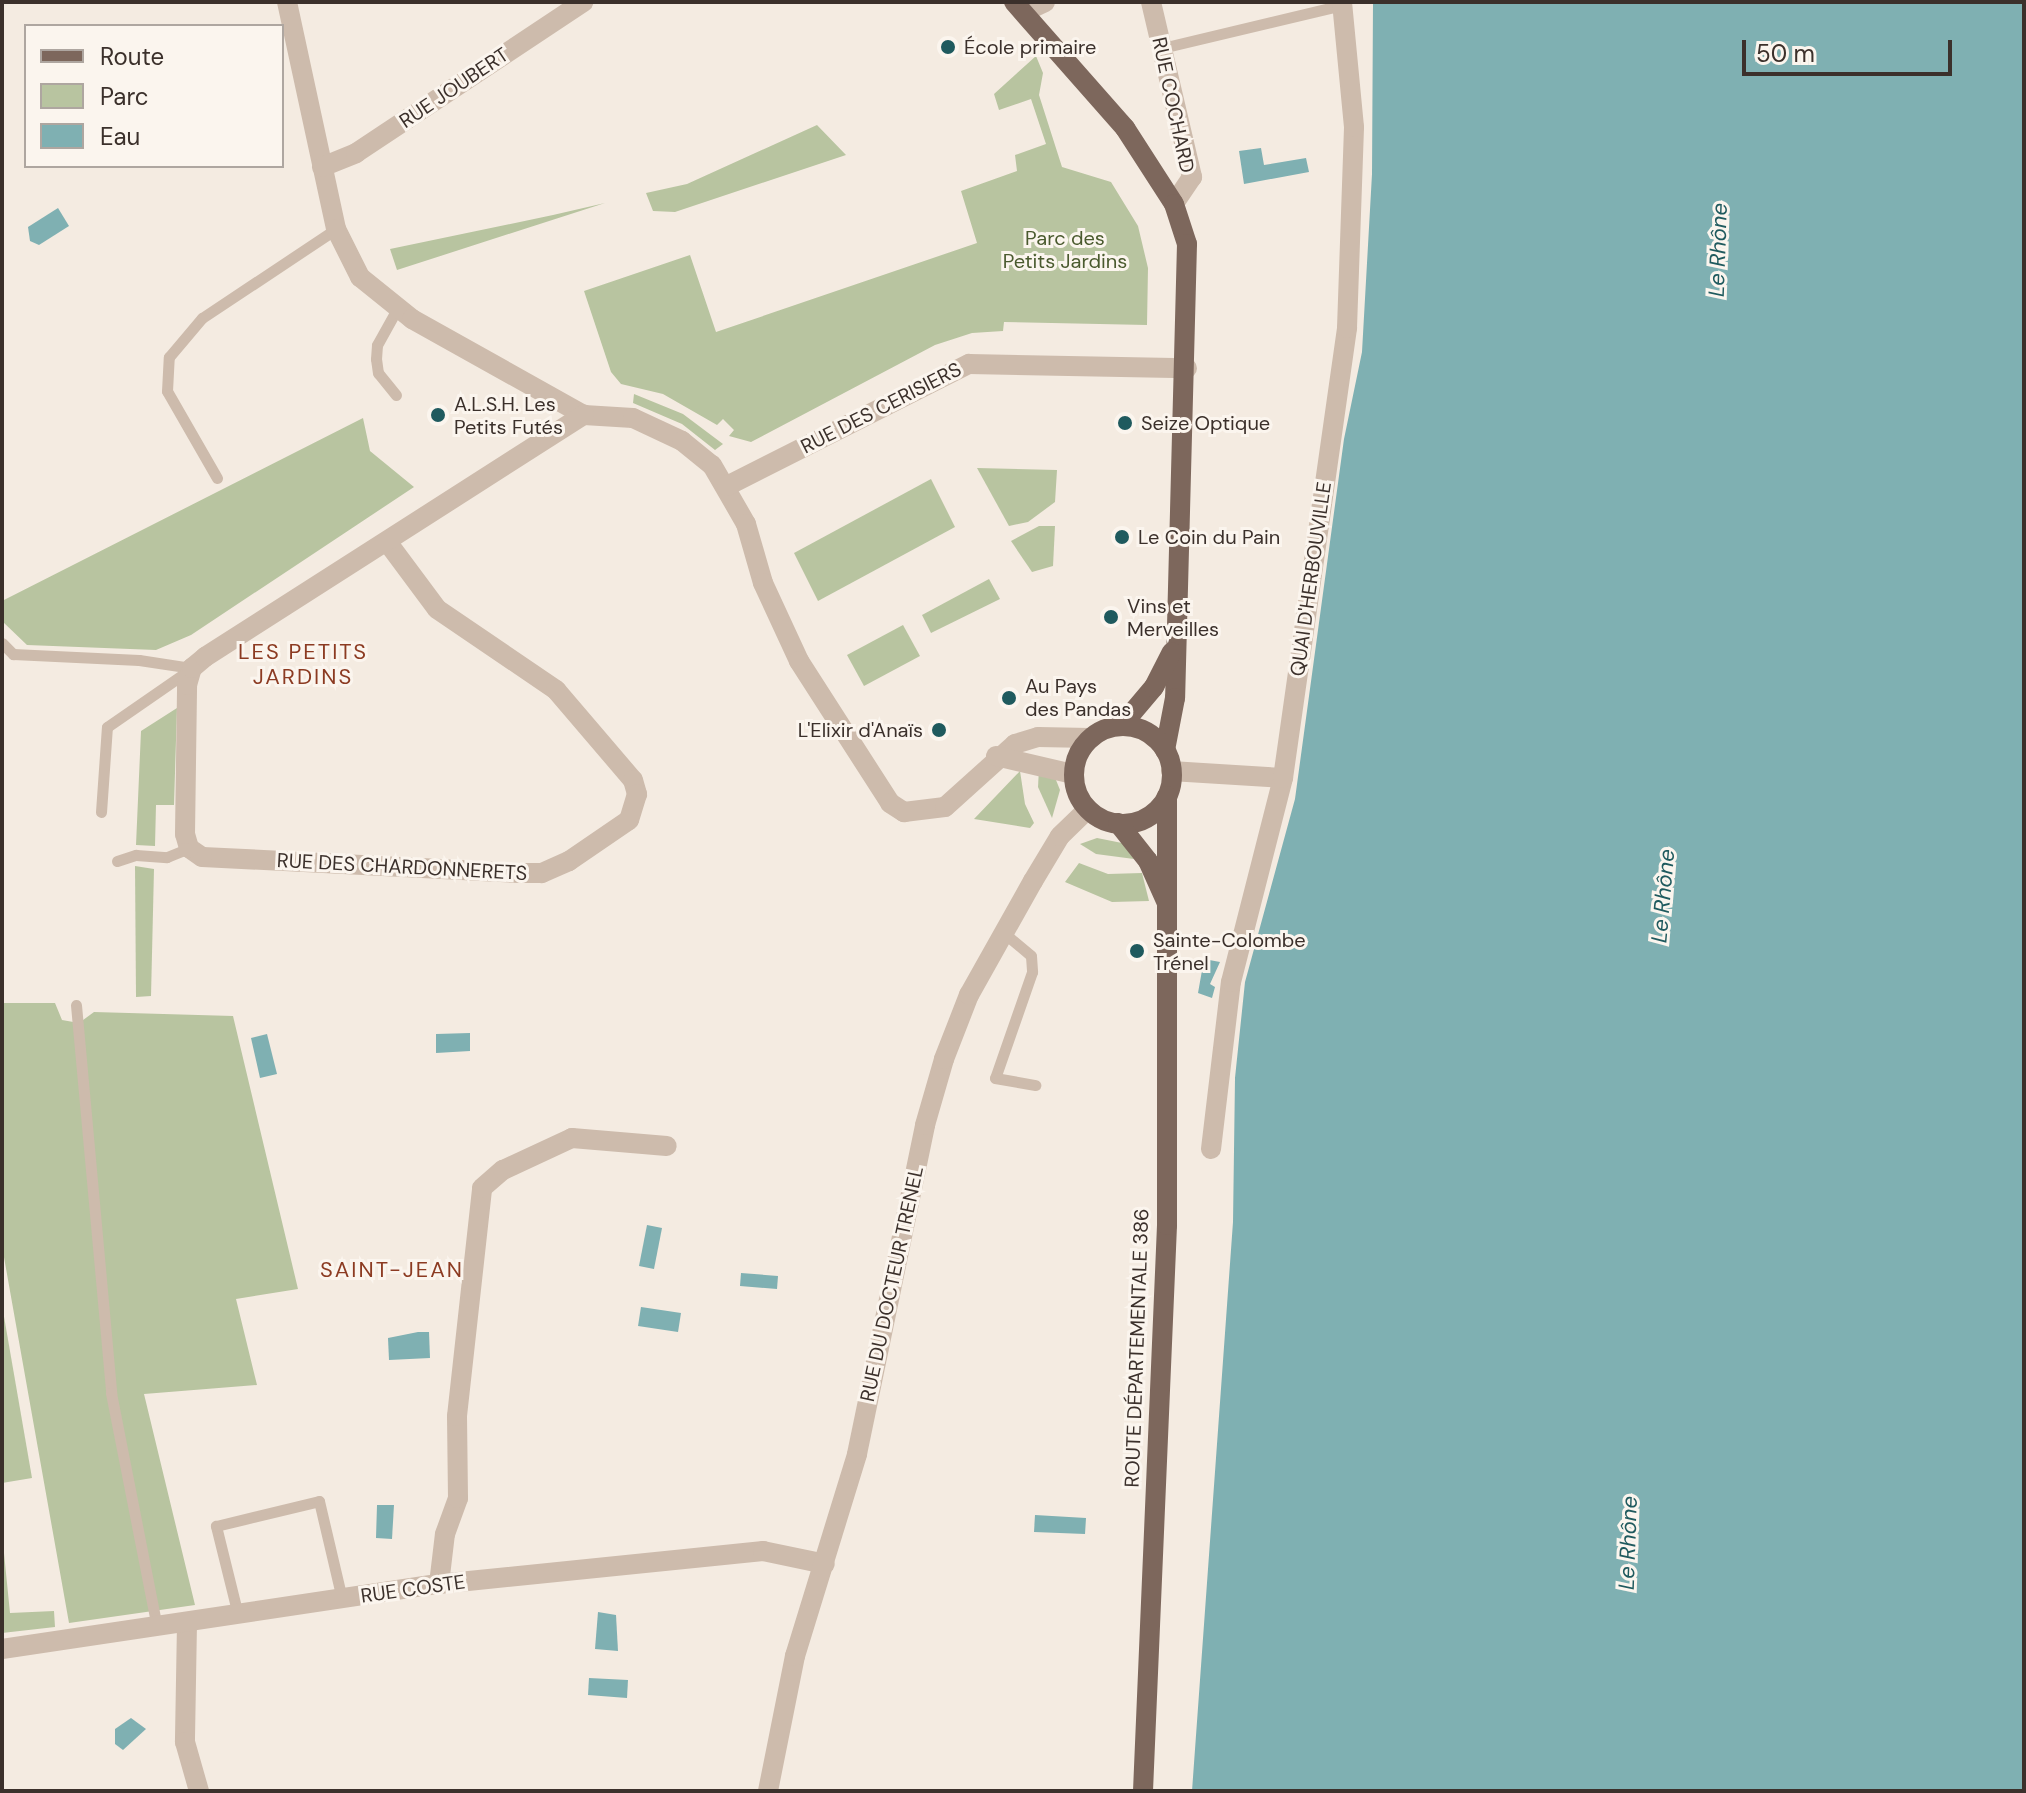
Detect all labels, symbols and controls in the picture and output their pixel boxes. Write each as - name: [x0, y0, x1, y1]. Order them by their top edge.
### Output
- legend: [24, 24, 284, 168]
- scale bar: [1746, 24, 1956, 74]
- place label: École primaire: [964, 35, 1096, 59]
- street label: RUE COCHARD: [1147, 35, 1199, 175]
- marker: École primaire: [939, 38, 957, 56]
- text: 50 m: [1756, 38, 1815, 69]
- text: Route: [100, 41, 164, 72]
- street label: RUE JOUBERT: [395, 43, 513, 133]
- text: Parc: [100, 81, 149, 112]
- text: Eau: [100, 121, 140, 152]
- water label: Le Rhône: [1703, 203, 1733, 297]
- park label: Parc des Petits Jardins: [1003, 226, 1127, 273]
- street label: RUE DES CERISIERS: [797, 357, 965, 459]
- place label: A.L.S.H. Les Petits Futés: [454, 392, 563, 439]
- marker: A.L.S.H. Les Petits Futés: [429, 406, 447, 424]
- place label: Seize Optique: [1141, 411, 1270, 435]
- marker: Seize Optique: [1116, 414, 1134, 432]
- street label: QUAI D'HERBOUVILLE: [1285, 480, 1337, 678]
- place label: Le Coin du Pain: [1138, 525, 1280, 549]
- marker: Le Coin du Pain: [1113, 528, 1131, 546]
- place label: Vins et Merveilles: [1127, 594, 1219, 641]
- marker: Vins et Merveilles: [1102, 608, 1120, 626]
- district label: LES PETITS JARDINS: [238, 638, 368, 690]
- place label: Au Pays des Pandas: [1025, 674, 1131, 721]
- marker: Au Pays des Pandas: [1000, 689, 1018, 707]
- place label: L'Elixir d'Anaïs: [798, 718, 923, 742]
- marker: L'Elixir d'Anaïs: [930, 721, 948, 739]
- street label: RUE DES CHARDONNERETS: [276, 848, 528, 886]
- water label: Le Rhône: [1646, 848, 1680, 944]
- place label: Sainte-Colombe Trénel: [1153, 928, 1306, 975]
- marker: Sainte-Colombe Trénel: [1128, 942, 1146, 960]
- street label: RUE DU DOCTEUR TRENEL: [855, 1164, 929, 1404]
- street label: ROUTE DÉPARTEMENTALE 386: [1120, 1208, 1154, 1488]
- district label: SAINT-JEAN: [320, 1257, 464, 1283]
- water label: Le Rhône: [1613, 1496, 1643, 1590]
- street label: RUE COSTE: [359, 1570, 467, 1608]

